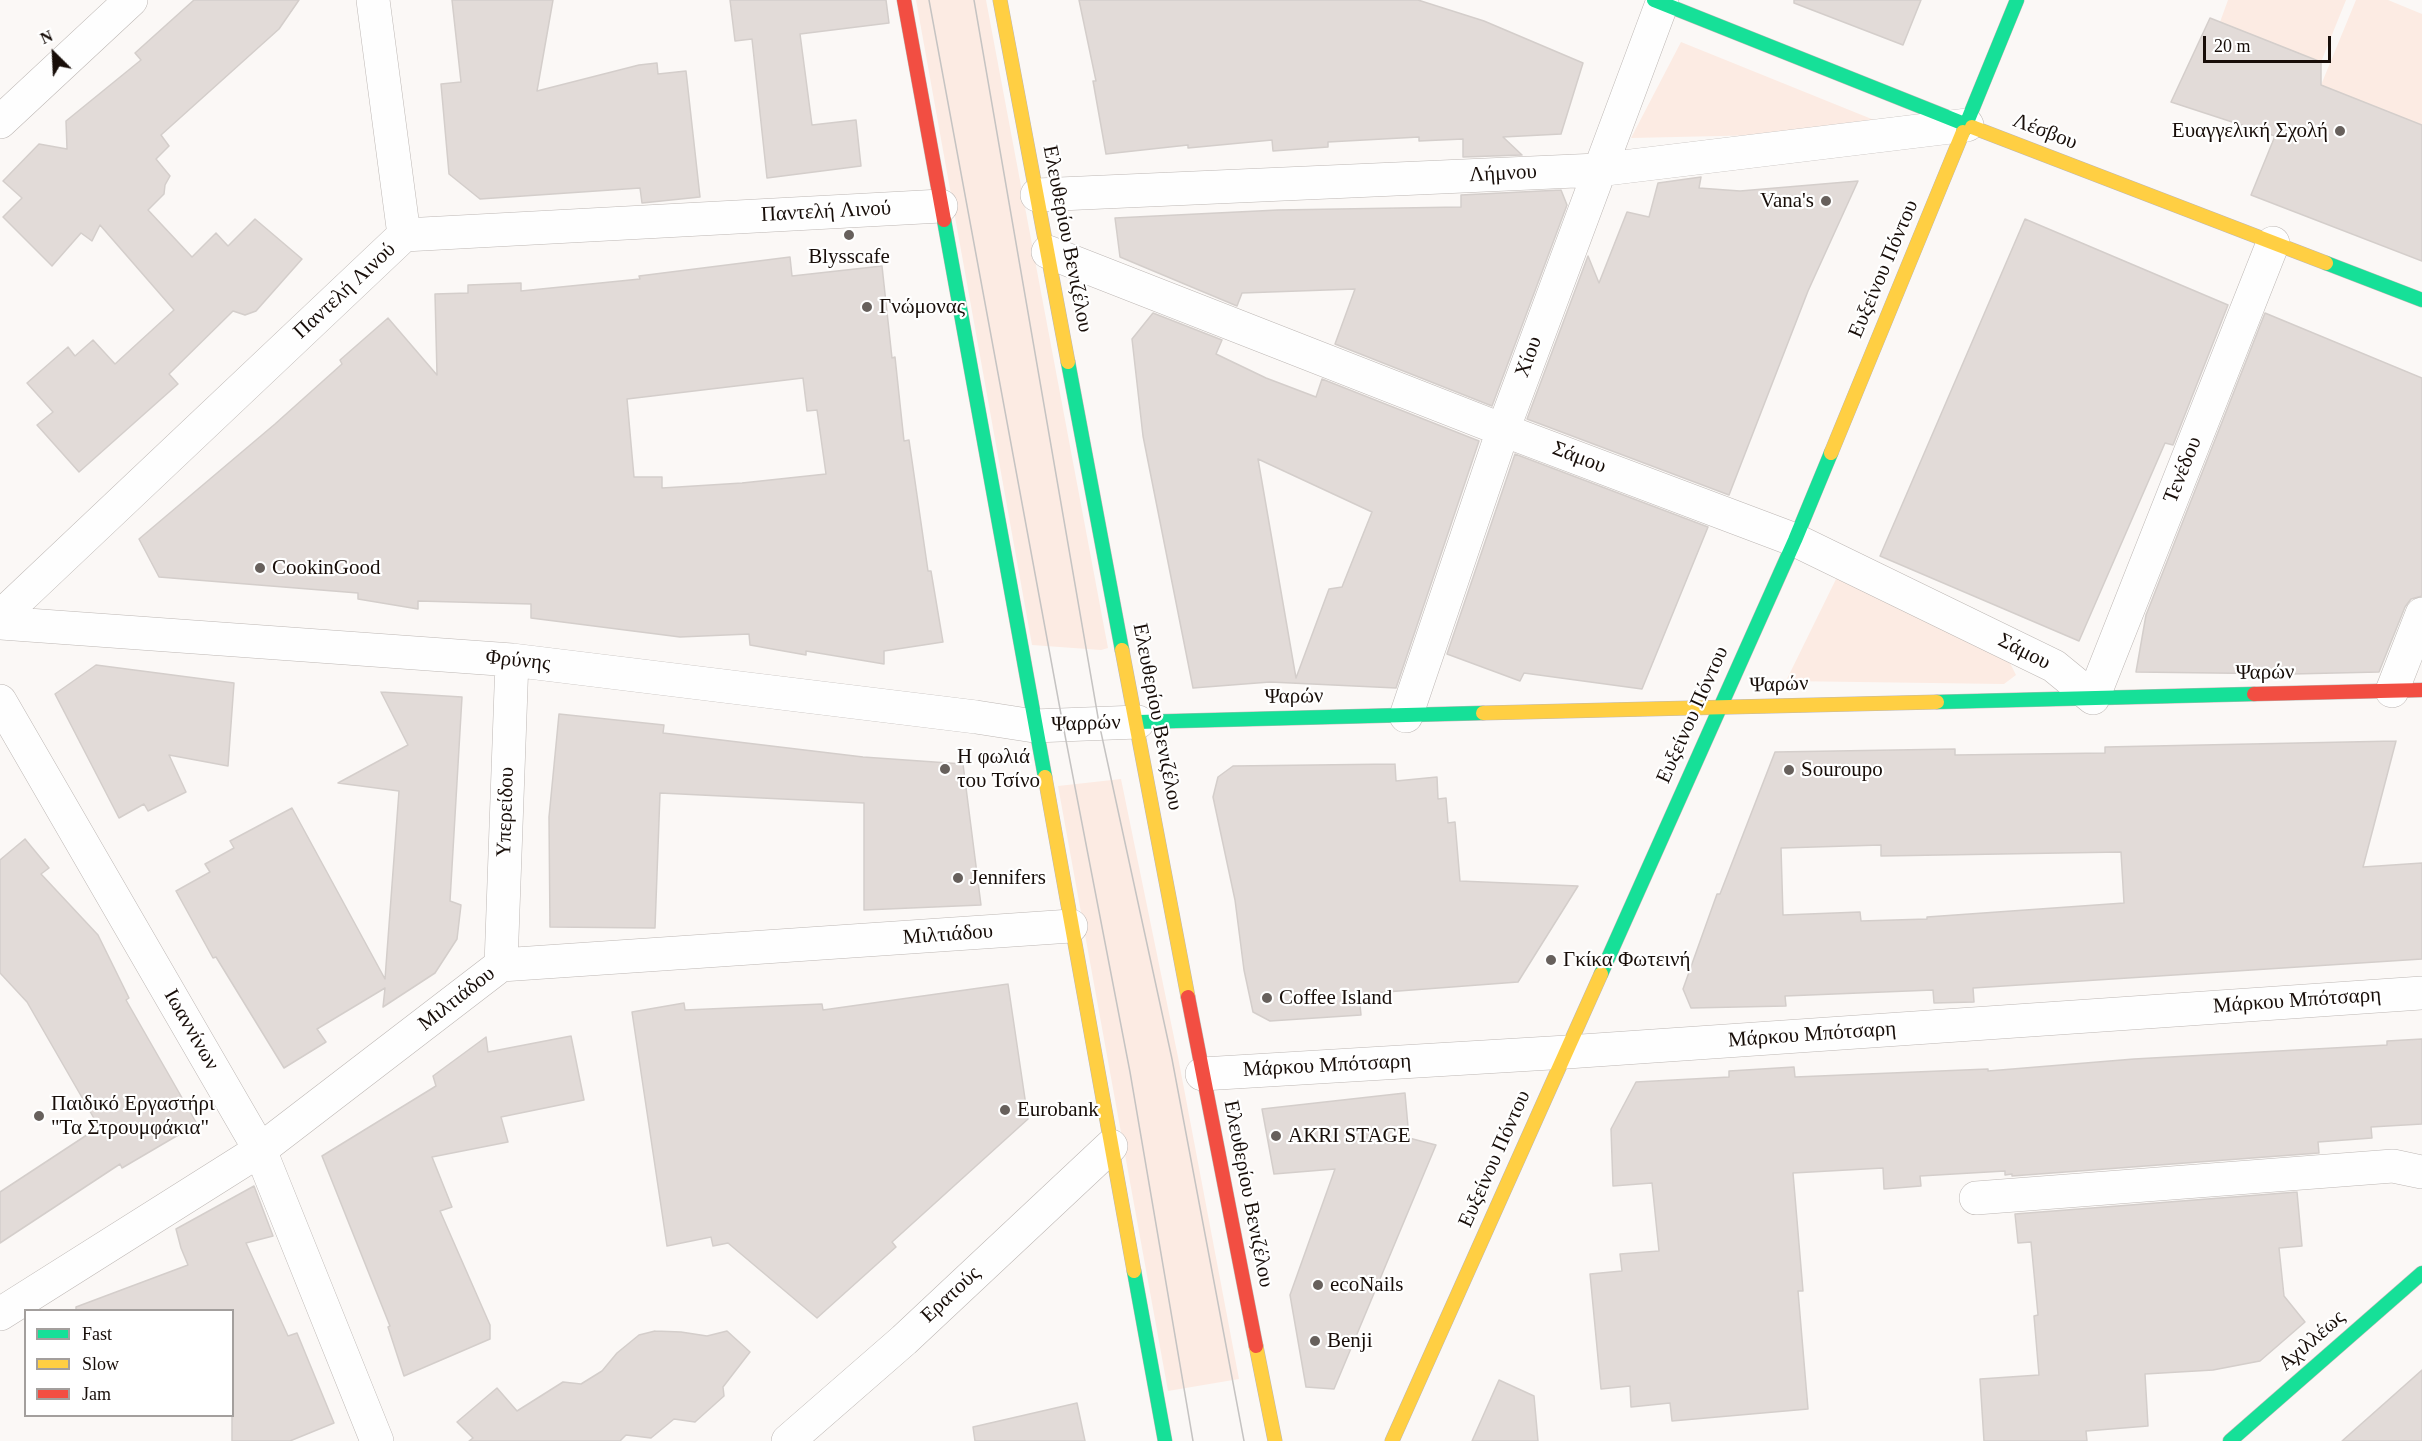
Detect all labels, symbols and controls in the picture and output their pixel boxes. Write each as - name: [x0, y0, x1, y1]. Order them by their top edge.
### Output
- north arrow: [24, 24, 84, 84]
- scale bar: [2206, 24, 2334, 62]
- text: N: [38, 27, 55, 47]
- text: 20 m: [2214, 36, 2251, 56]
- street label: Λέσβου: [2009, 108, 2081, 156]
- place label: Ευαγγελική Σχολή: [2172, 118, 2328, 144]
- marker: Ευαγγελική Σχολή: [2333, 124, 2347, 138]
- street label: Ελευθερίου Βενιζέλου: [1037, 143, 1097, 335]
- street label: Λήμνου: [1468, 160, 1538, 188]
- place label: Vana's: [1760, 188, 1814, 214]
- marker: Vana's: [1819, 194, 1833, 208]
- street label: Παντελή Λινού: [760, 196, 892, 228]
- street label: Ευξείνου Πόντου: [1844, 196, 1924, 342]
- marker: Blysscafe: [842, 228, 856, 242]
- street label: Παντελή Λινού: [289, 237, 401, 345]
- place label: Blysscafe: [808, 244, 890, 270]
- place label: Γνώμονας: [879, 294, 965, 320]
- marker: Γνώμονας: [860, 300, 874, 314]
- street label: Χίου: [1510, 333, 1548, 381]
- street label: Τενέδου: [2158, 433, 2208, 507]
- street label: Σάμου: [1549, 436, 1609, 480]
- place label: CookinGood: [272, 555, 381, 581]
- marker: CookinGood: [253, 561, 267, 575]
- street label: Ελευθερίου Βενιζέλου: [1127, 621, 1187, 813]
- street label: Σάμου: [1994, 628, 2054, 676]
- street label: Ευξείνου Πόντου: [1652, 643, 1734, 787]
- street label: Φρύνης: [484, 645, 552, 677]
- street label: Ψαρών: [2235, 660, 2295, 686]
- street label: Ψαρών: [1749, 671, 1809, 699]
- street label: Ψαρών: [1264, 684, 1324, 710]
- street label: Ψαρρών: [1051, 710, 1121, 738]
- place label: Η φωλιά του Τσίνο: [957, 744, 1040, 794]
- place label: Souroupo: [1801, 757, 1883, 783]
- marker: Η φωλιά του Τσίνο: [938, 762, 952, 776]
- marker: Souroupo: [1782, 763, 1796, 777]
- street label: Υπερείδου: [492, 766, 520, 858]
- place label: Jennifers: [970, 865, 1046, 891]
- marker: Jennifers: [951, 871, 965, 885]
- street label: Μιλτιάδου: [902, 919, 994, 951]
- place label: Γκίκα Φωτεινή: [1563, 947, 1691, 973]
- marker: Γκίκα Φωτεινή: [1544, 953, 1558, 967]
- street label: Μιλτιάδου: [414, 961, 500, 1037]
- street label: Μάρκου Μπότσαρη: [2212, 983, 2382, 1019]
- street label: Ιωαννίνων: [158, 985, 224, 1075]
- place label: Coffee Island: [1279, 985, 1392, 1011]
- marker: Coffee Island: [1260, 991, 1274, 1005]
- street label: Μάρκου Μπότσαρη: [1727, 1017, 1897, 1053]
- street label: Μάρκου Μπότσαρη: [1242, 1049, 1412, 1083]
- street label: Ευξείνου Πόντου: [1454, 1087, 1536, 1231]
- place label: Παιδικό Εργαστήρι "Τα Στρουμφάκια": [51, 1091, 215, 1141]
- place label: Eurobank: [1017, 1097, 1099, 1123]
- street label: Ελευθερίου Βενιζέλου: [1218, 1098, 1278, 1290]
- marker: Eurobank: [998, 1103, 1012, 1117]
- marker: Παιδικό Εργαστήρι "Τα Στρουμφάκια": [32, 1109, 46, 1123]
- place label: AKRI STAGE: [1288, 1123, 1411, 1149]
- marker: AKRI STAGE: [1269, 1129, 1283, 1143]
- street label: Ερατούς: [916, 1261, 986, 1329]
- place label: ecoNails: [1330, 1272, 1403, 1298]
- marker: ecoNails: [1311, 1278, 1325, 1292]
- street label: Αχιλλέως: [2274, 1305, 2350, 1377]
- legend: [24, 1309, 234, 1417]
- text: Fast: [82, 1324, 112, 1344]
- place label: Benji: [1327, 1328, 1372, 1354]
- marker: Benji: [1308, 1334, 1322, 1348]
- text: Slow: [82, 1354, 119, 1374]
- text: Jam: [82, 1384, 111, 1404]

